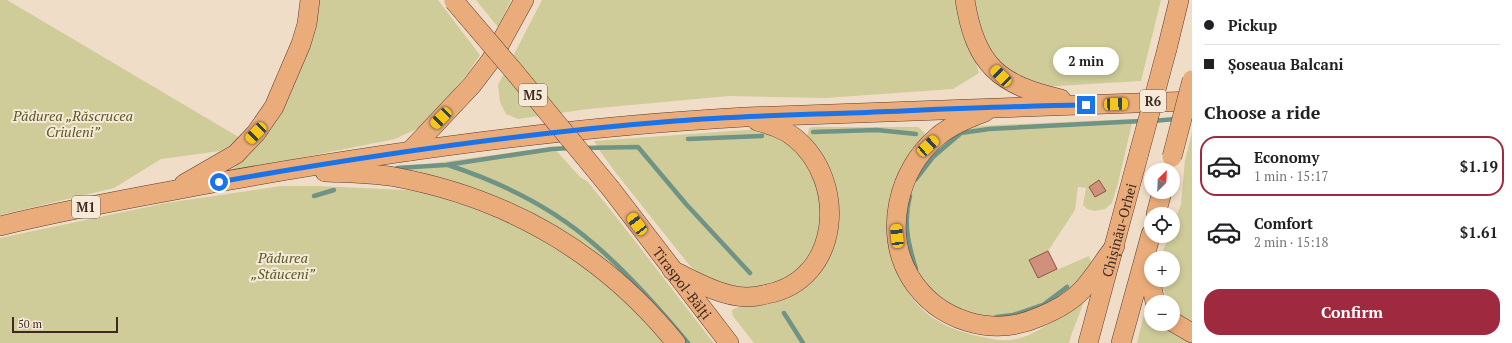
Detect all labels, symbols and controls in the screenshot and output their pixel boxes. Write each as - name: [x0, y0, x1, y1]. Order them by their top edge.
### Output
- text: Pickup: [1228, 15, 1277, 35]
- callout: 2 min: [1053, 47, 1119, 75]
- text: 2 min: [1068, 52, 1104, 70]
- text: Șoseaua Balcani: [1228, 54, 1344, 74]
- car: [988, 63, 1014, 89]
- road number: M5: [519, 84, 547, 106]
- road number: R6: [1140, 90, 1166, 112]
- route end: [1077, 96, 1095, 114]
- car: [1104, 98, 1128, 110]
- text: Choose a ride: [1204, 100, 1320, 124]
- car: [428, 105, 454, 131]
- park label: Pădurea „Răscrucea Criuleni”: [12, 106, 133, 141]
- car: [243, 120, 269, 146]
- car: [915, 134, 941, 158]
- text: Economy: [1254, 147, 1319, 167]
- icon: car: [1206, 148, 1242, 184]
- text: $1.19: [1460, 156, 1498, 176]
- north arrow: [1144, 163, 1180, 199]
- map controls: [1144, 163, 1180, 331]
- text: 1 min · 15:17: [1254, 167, 1328, 185]
- route start: [210, 173, 228, 191]
- street label: Chișinău-Orhei: [1097, 181, 1140, 279]
- road number: M1: [72, 196, 100, 218]
- button: locate: [1144, 207, 1180, 243]
- car: [625, 211, 649, 237]
- text: Comfort: [1254, 213, 1313, 233]
- icon: car: [1206, 214, 1242, 250]
- text: $1.61: [1460, 222, 1498, 242]
- car: [890, 223, 904, 249]
- text: 2 min · 15:18: [1254, 233, 1328, 251]
- street label: Tiraspol-Bălți: [649, 243, 717, 323]
- park label: Pădurea „Stăuceni”: [251, 248, 316, 283]
- button: +: [1144, 251, 1180, 287]
- button: Confirm: [1204, 289, 1500, 335]
- button: −: [1144, 295, 1180, 331]
- scale bar: [12, 315, 118, 334]
- text: 50 m: [18, 317, 42, 331]

